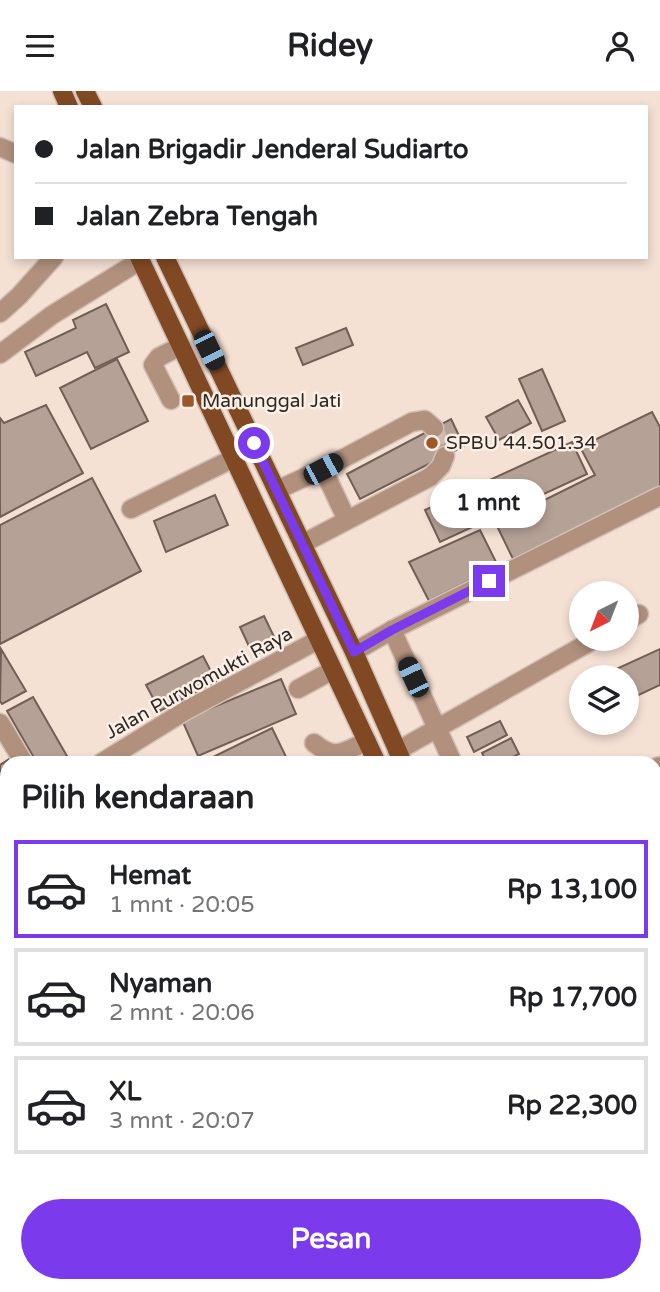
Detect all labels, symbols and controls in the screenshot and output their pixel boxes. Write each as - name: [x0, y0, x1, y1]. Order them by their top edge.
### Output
- icon: menu: [21, 27, 59, 65]
- text: Ridey: [287, 27, 373, 65]
- icon: person: [601, 27, 639, 65]
- text: Jalan Brigadir Jenderal Sudiarto: [77, 134, 469, 165]
- text: Jalan Zebra Tengah: [77, 201, 318, 232]
- car: [191, 327, 228, 373]
- place label: Manunggal Jati: [202, 390, 341, 412]
- marker: Manunggal Jati: [180, 393, 196, 409]
- route start: [238, 427, 270, 459]
- place label: SPBU 44.501.34: [446, 432, 596, 454]
- marker: SPBU 44.501.34: [424, 435, 440, 451]
- car: [300, 450, 347, 488]
- callout: 1 mnt: [431, 479, 547, 529]
- text: 1 mnt: [456, 489, 520, 517]
- route end: [473, 565, 505, 597]
- north arrow: [569, 581, 639, 651]
- map controls: [569, 581, 639, 735]
- street label: Jalan Purwomukti Raya: [102, 622, 296, 744]
- car: [395, 654, 432, 700]
- button: layers: [569, 665, 639, 735]
- text: Pilih kendaraan: [21, 779, 255, 817]
- icon: car: [25, 858, 88, 921]
- text: Hemat: [109, 860, 191, 891]
- text: Rp 13,100: [507, 874, 637, 905]
- text: 1 mnt · 20:05: [109, 891, 255, 919]
- icon: car: [25, 966, 88, 1029]
- text: Nyaman: [109, 968, 212, 999]
- text: Rp 17,700: [508, 982, 637, 1013]
- text: 2 mnt · 20:06: [109, 999, 255, 1027]
- icon: car: [25, 1074, 88, 1137]
- text: XL: [109, 1076, 141, 1107]
- text: Rp 22,300: [507, 1090, 637, 1121]
- text: 3 mnt · 20:07: [109, 1107, 255, 1135]
- button: Pesan: [21, 1199, 641, 1279]

